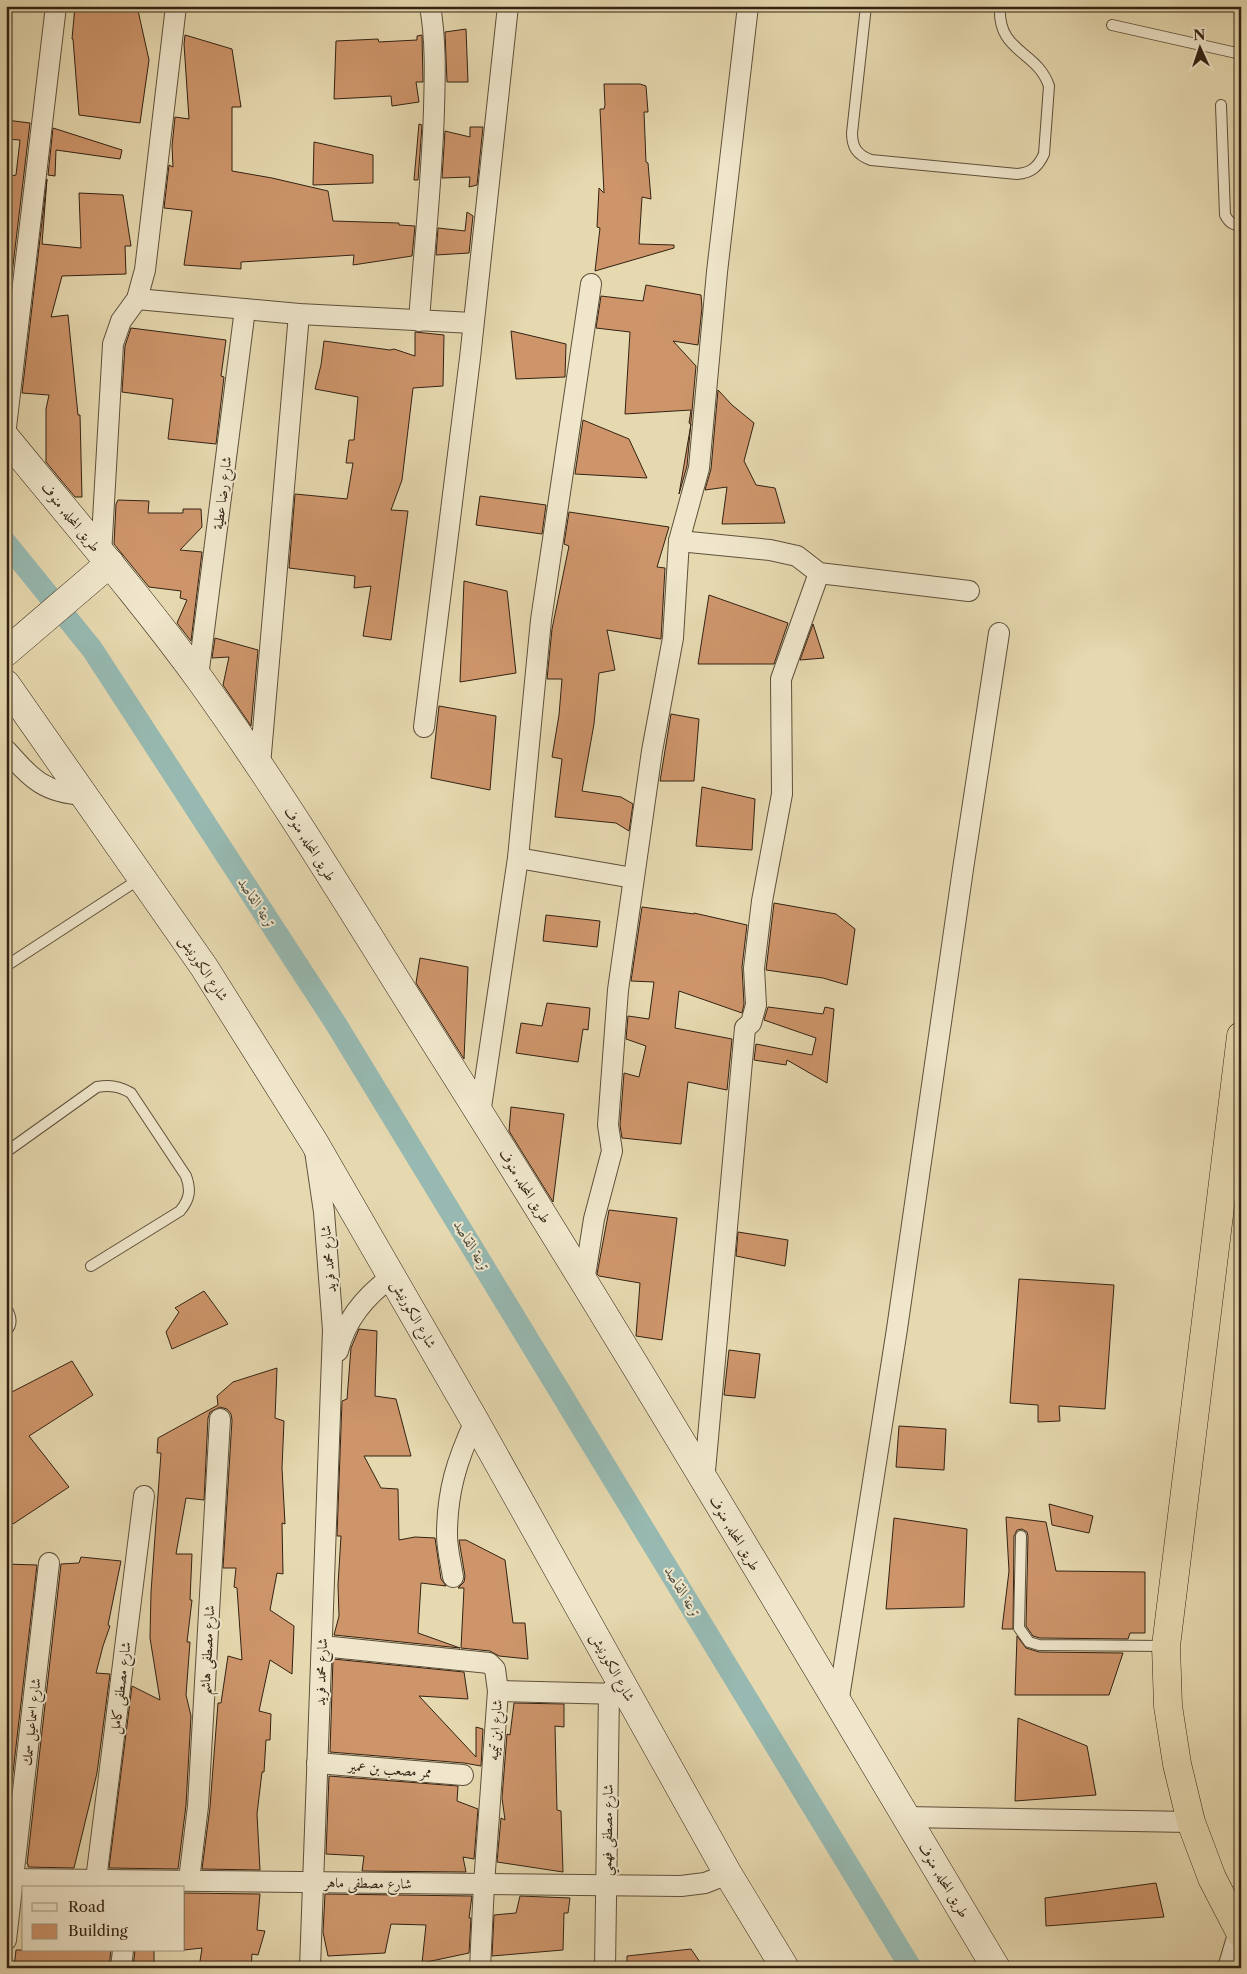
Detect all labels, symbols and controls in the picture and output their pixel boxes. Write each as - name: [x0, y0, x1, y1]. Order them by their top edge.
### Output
- north arrow: [1174, 22, 1224, 72]
- text: N: [1193, 26, 1206, 44]
- street label: شارع رضا عطية: [209, 455, 238, 531]
- street label: طريق المحله, منوف: [37, 479, 105, 555]
- street label: طريق المحله, منوف: [280, 803, 340, 885]
- water label: ترعة القاصد: [234, 874, 281, 932]
- street label: شارع الكورنيش: [173, 932, 233, 1006]
- street label: طريق المحله, منوف: [495, 1145, 555, 1227]
- water label: ترعة القاصد: [450, 1216, 495, 1275]
- street label: شارع محمد فريد: [316, 1224, 343, 1294]
- street label: شارع الكورنيش: [385, 1277, 441, 1353]
- street label: طريق المحله, منوف: [706, 1492, 764, 1574]
- water label: ترعة القاصد: [661, 1562, 706, 1621]
- street label: شارع مصطفى هاشم: [196, 1605, 223, 1696]
- street label: شارع الكورنيش: [584, 1630, 639, 1706]
- street label: شارع محمد فريد: [311, 1638, 334, 1706]
- street label: شارع مصطفى كامل: [105, 1641, 138, 1736]
- street label: شارع اسماعيل سمك: [17, 1677, 48, 1767]
- street label: شارع ابن تيميه: [484, 1699, 509, 1761]
- street label: ممر مصعب بن عمير: [346, 1756, 432, 1783]
- street label: شارع مصطفى فهمي: [597, 1784, 621, 1876]
- street label: طريق المحله, منوف: [915, 1839, 973, 1921]
- street label: شارع مصطفى ماهر: [322, 1873, 412, 1896]
- legend: [22, 1886, 185, 1952]
- text: Road: [68, 1897, 105, 1916]
- text: Building: [68, 1921, 128, 1940]

